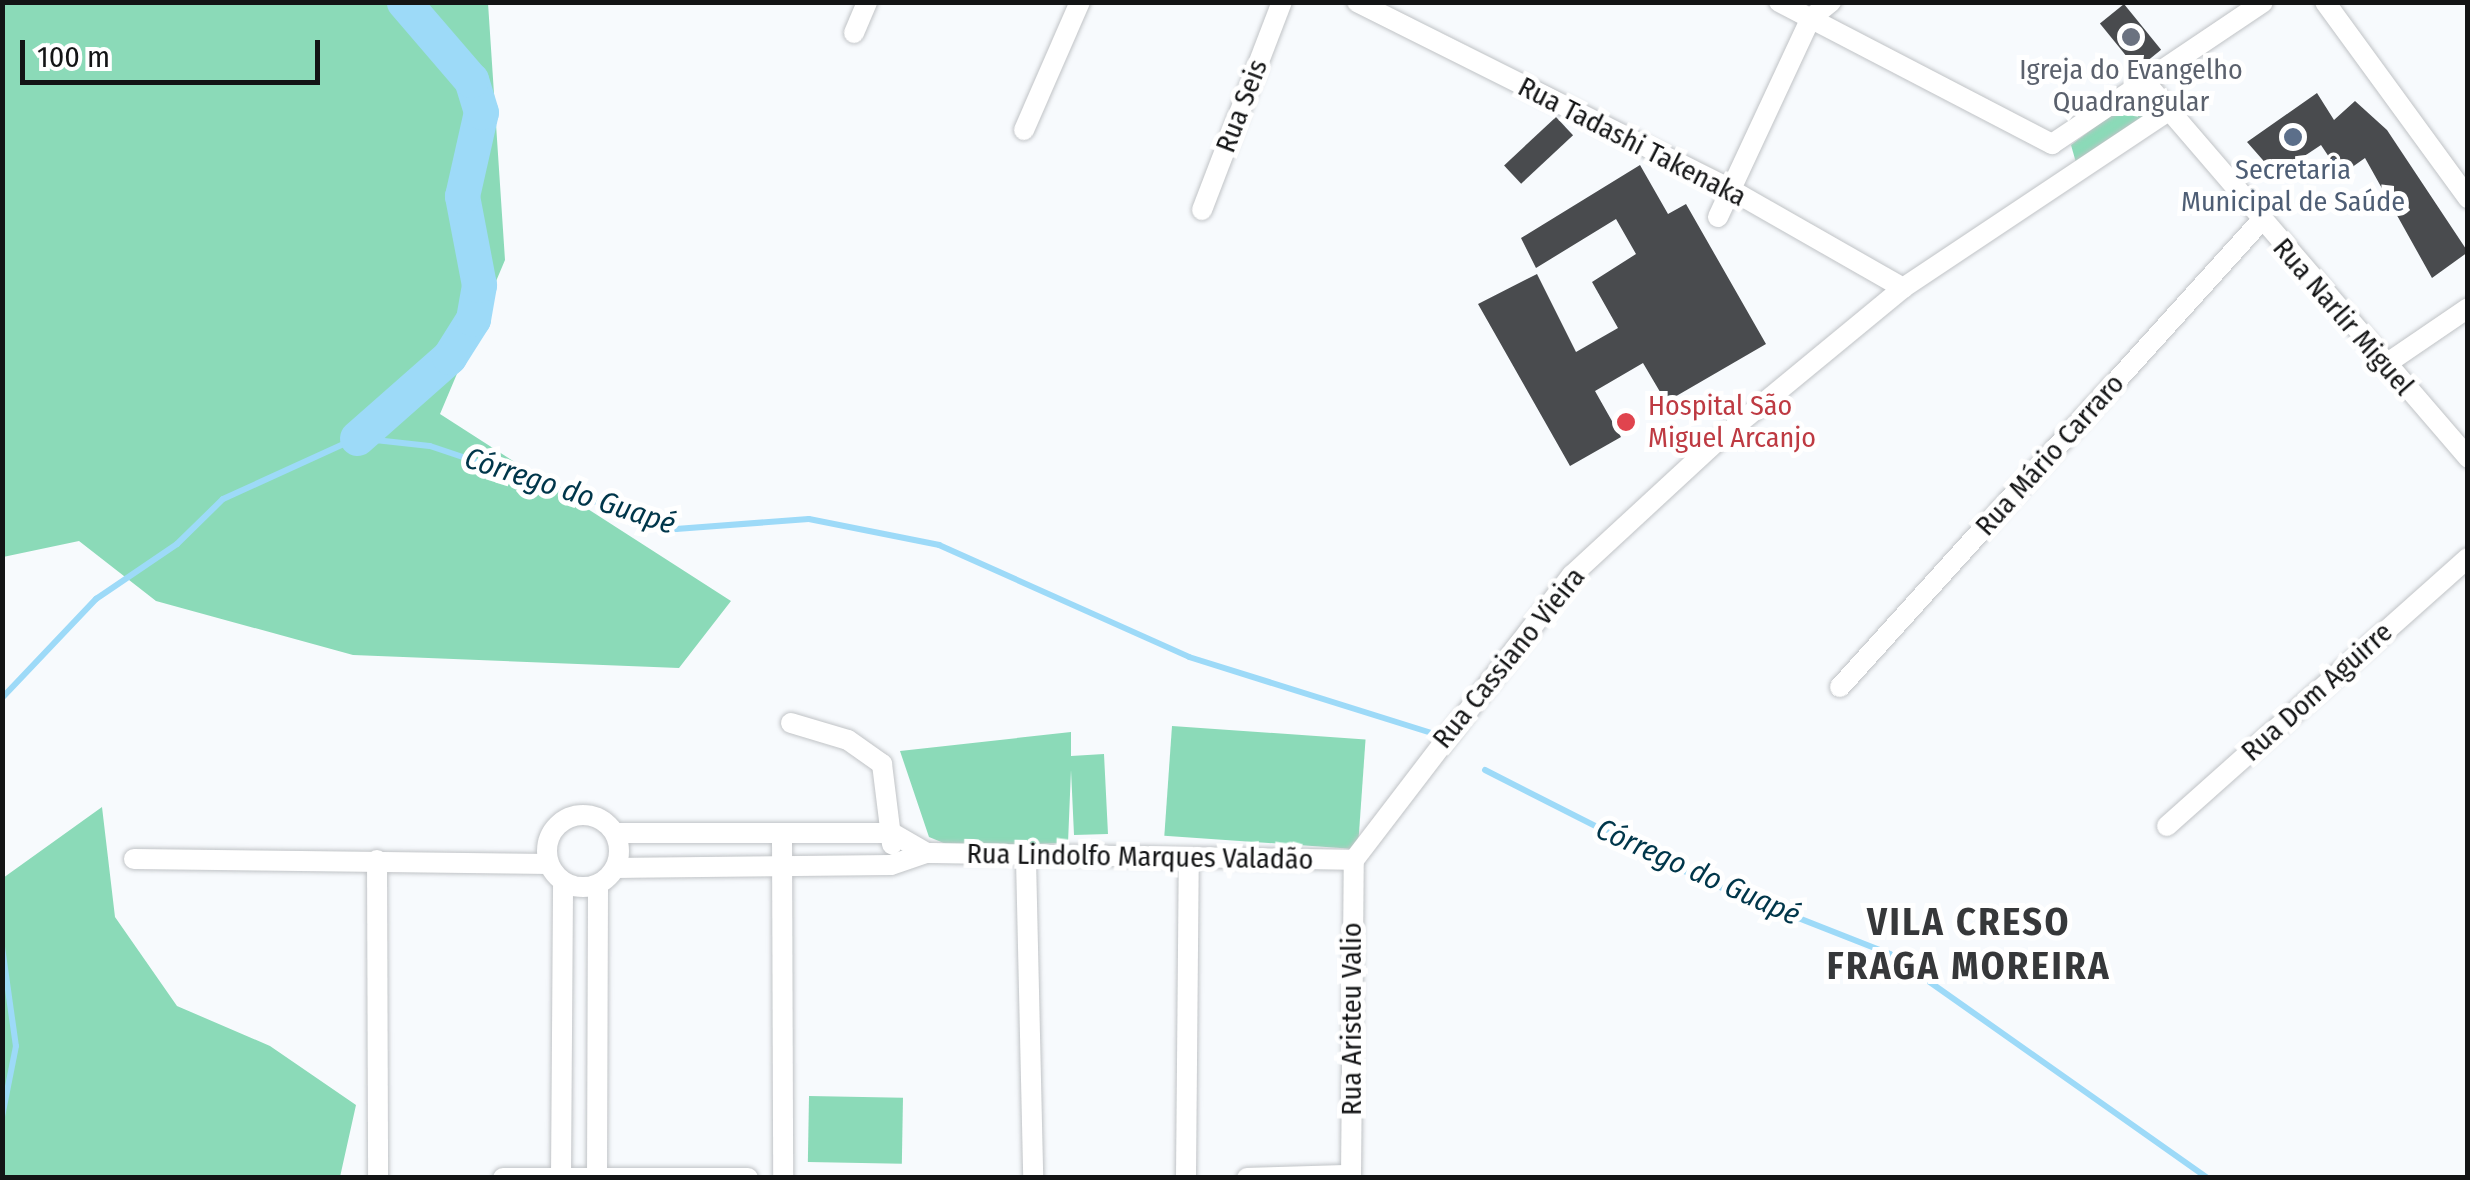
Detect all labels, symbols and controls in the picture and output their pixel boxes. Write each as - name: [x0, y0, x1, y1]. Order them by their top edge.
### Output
- scale bar: [25, 20, 325, 82]
- marker: Igreja do Evangelho Quadrangular: [2120, 26, 2142, 48]
- text: 100 m: [37, 39, 110, 75]
- place label: Igreja do Evangelho Quadrangular: [2019, 53, 2243, 119]
- street label: Rua Seis: [1209, 55, 1275, 157]
- street label: Rua Tadashi Takenaka: [1513, 70, 1751, 214]
- marker: Secretaria Municipal de Saúde: [2282, 126, 2304, 148]
- place label: Secretaria Municipal de Saúde: [2181, 153, 2405, 219]
- street label: Rua Narlir Miguel: [2266, 232, 2420, 402]
- street label: Rua Mário Carraro: [1969, 367, 2131, 543]
- place label: Hospital São Miguel Arcanjo: [1648, 389, 1816, 455]
- marker: Hospital São Miguel Arcanjo: [1613, 409, 1639, 435]
- water label: Córrego do Guapé: [460, 440, 680, 542]
- street label: Rua Cassiano Vieira: [1426, 561, 1592, 755]
- street label: Rua Dom Aguirre: [2235, 616, 2399, 768]
- water label: Córrego do Guapé: [1590, 811, 1806, 933]
- street label: Rua Lindolfo Marques Valadão: [966, 837, 1314, 877]
- district label: VILA CRESO FRAGA MOREIRA: [1827, 900, 2111, 989]
- street label: Rua Aristeu Valio: [1335, 922, 1369, 1116]

